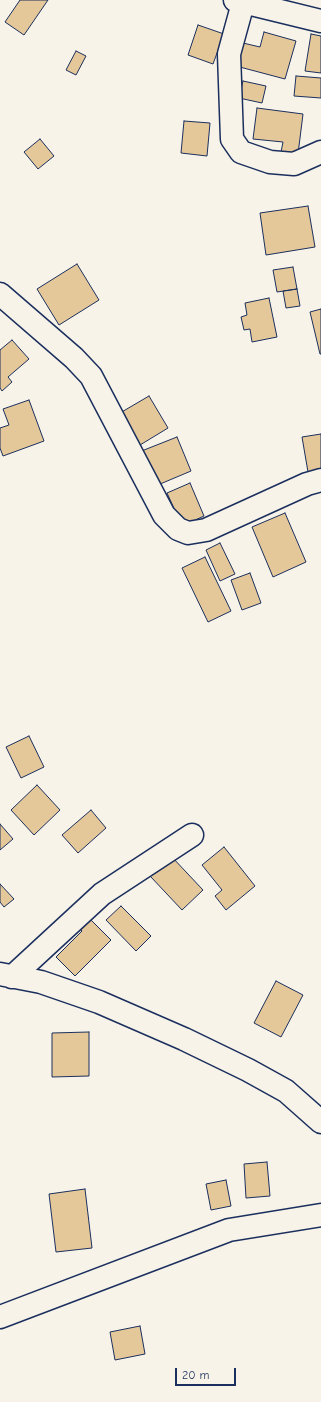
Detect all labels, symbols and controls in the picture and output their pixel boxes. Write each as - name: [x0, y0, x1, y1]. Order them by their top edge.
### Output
- scale bar: [177, 1360, 238, 1386]
- text: 20 m: [182, 1368, 210, 1382]

